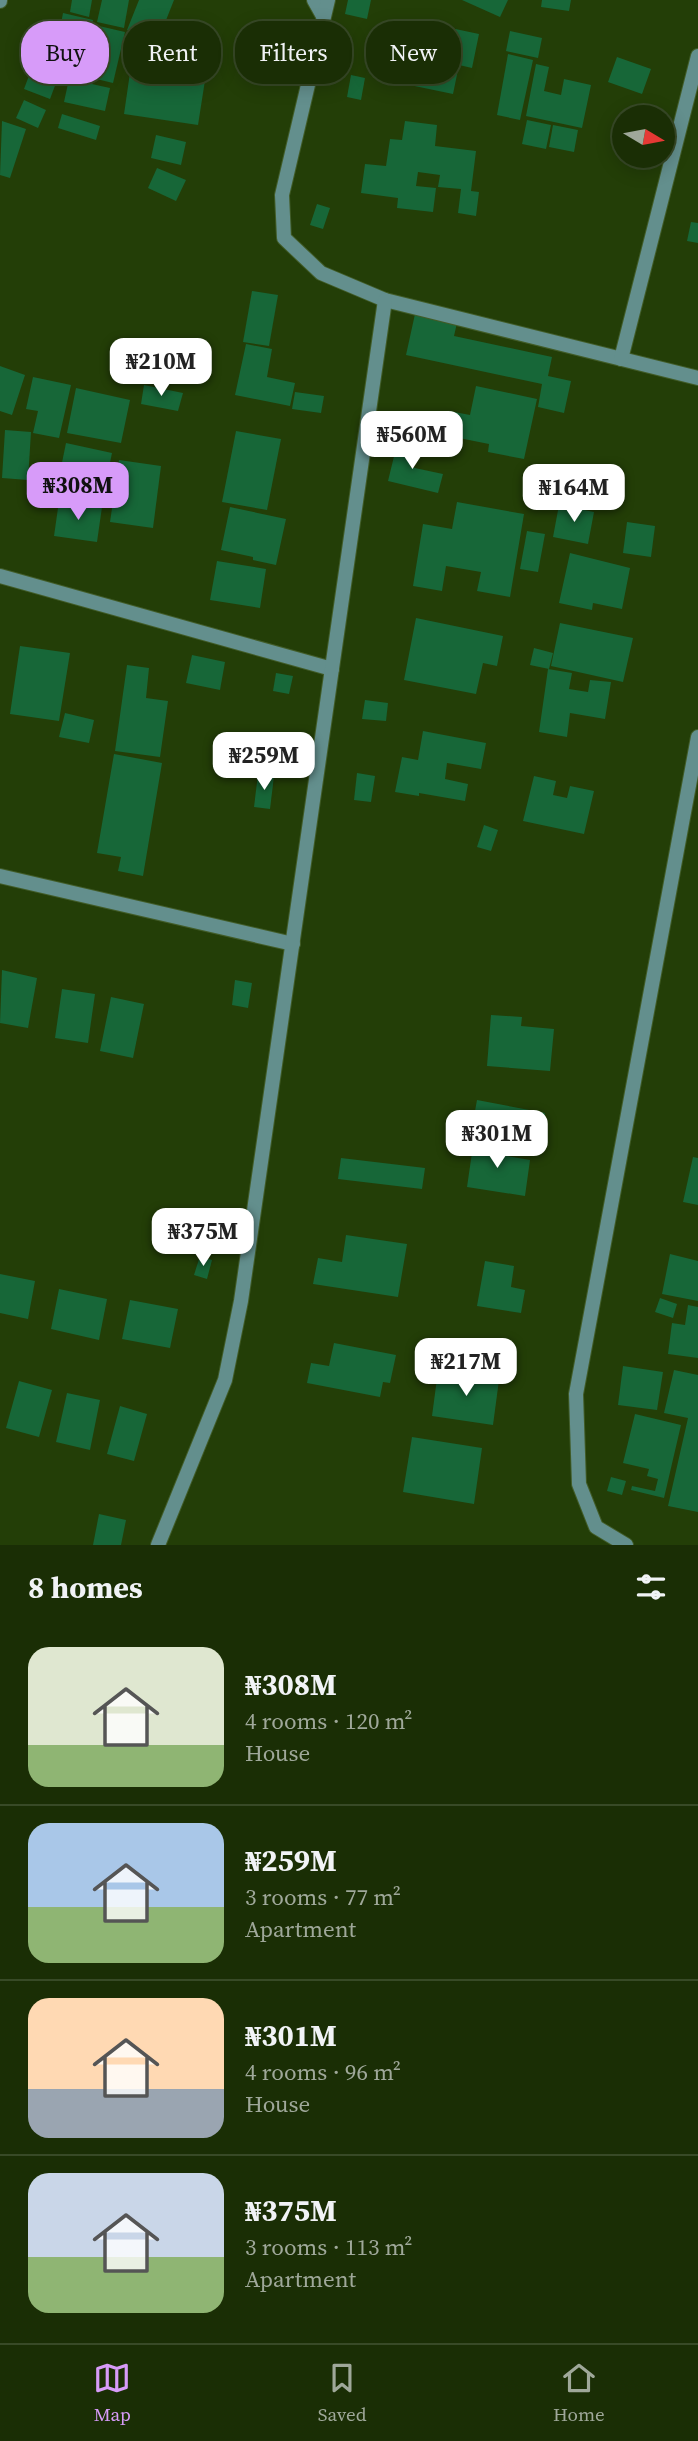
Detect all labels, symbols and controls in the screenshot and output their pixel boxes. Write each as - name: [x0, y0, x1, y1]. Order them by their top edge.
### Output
- chip: Buy: [21, 21, 109, 84]
- chip: Rent: [123, 21, 221, 84]
- chip: Filters: [235, 21, 352, 84]
- chip: New: [366, 21, 461, 84]
- north arrow: [612, 105, 676, 168]
- map controls: [612, 105, 675, 168]
- pin: ₦210M: [112, 338, 210, 398]
- text: ₦210M: [126, 345, 196, 377]
- pin: ₦560M: [363, 412, 461, 471]
- text: ₦560M: [377, 418, 447, 450]
- pin: ₦308M: [29, 462, 127, 522]
- pin: ₦164M: [525, 464, 623, 524]
- text: ₦308M: [43, 469, 113, 501]
- text: ₦164M: [539, 471, 609, 503]
- pin: ₦259M: [215, 732, 313, 792]
- text: ₦259M: [229, 739, 299, 771]
- pin: ₦301M: [448, 1110, 546, 1170]
- text: ₦301M: [462, 1117, 532, 1149]
- pin: ₦375M: [154, 1208, 252, 1268]
- text: ₦375M: [168, 1215, 238, 1247]
- pin: ₦217M: [417, 1338, 515, 1398]
- text: ₦217M: [431, 1345, 501, 1377]
- text: 8 homes: [28, 1567, 143, 1608]
- icon: filters: [632, 1568, 670, 1606]
- text: ₦308M: [245, 1664, 337, 1705]
- icon: home: [84, 1675, 168, 1759]
- text: 4 rooms · 120 m²: [245, 1705, 412, 1737]
- text: House: [245, 1737, 310, 1769]
- text: ₦259M: [245, 1840, 337, 1881]
- icon: home: [84, 1851, 168, 1935]
- text: 3 rooms · 77 m²: [245, 1881, 401, 1913]
- text: Apartment: [245, 1913, 356, 1945]
- text: ₦301M: [245, 2015, 337, 2056]
- icon: home: [84, 2026, 168, 2110]
- text: 4 rooms · 96 m²: [245, 2056, 401, 2088]
- text: House: [245, 2088, 310, 2120]
- text: ₦375M: [245, 2190, 337, 2231]
- icon: home: [84, 2201, 168, 2285]
- text: 3 rooms · 113 m²: [245, 2231, 412, 2263]
- text: Apartment: [245, 2263, 356, 2295]
- tab: Map: [93, 2359, 131, 2427]
- tab: Saved: [318, 2359, 366, 2427]
- tab: Home: [553, 2359, 605, 2427]

